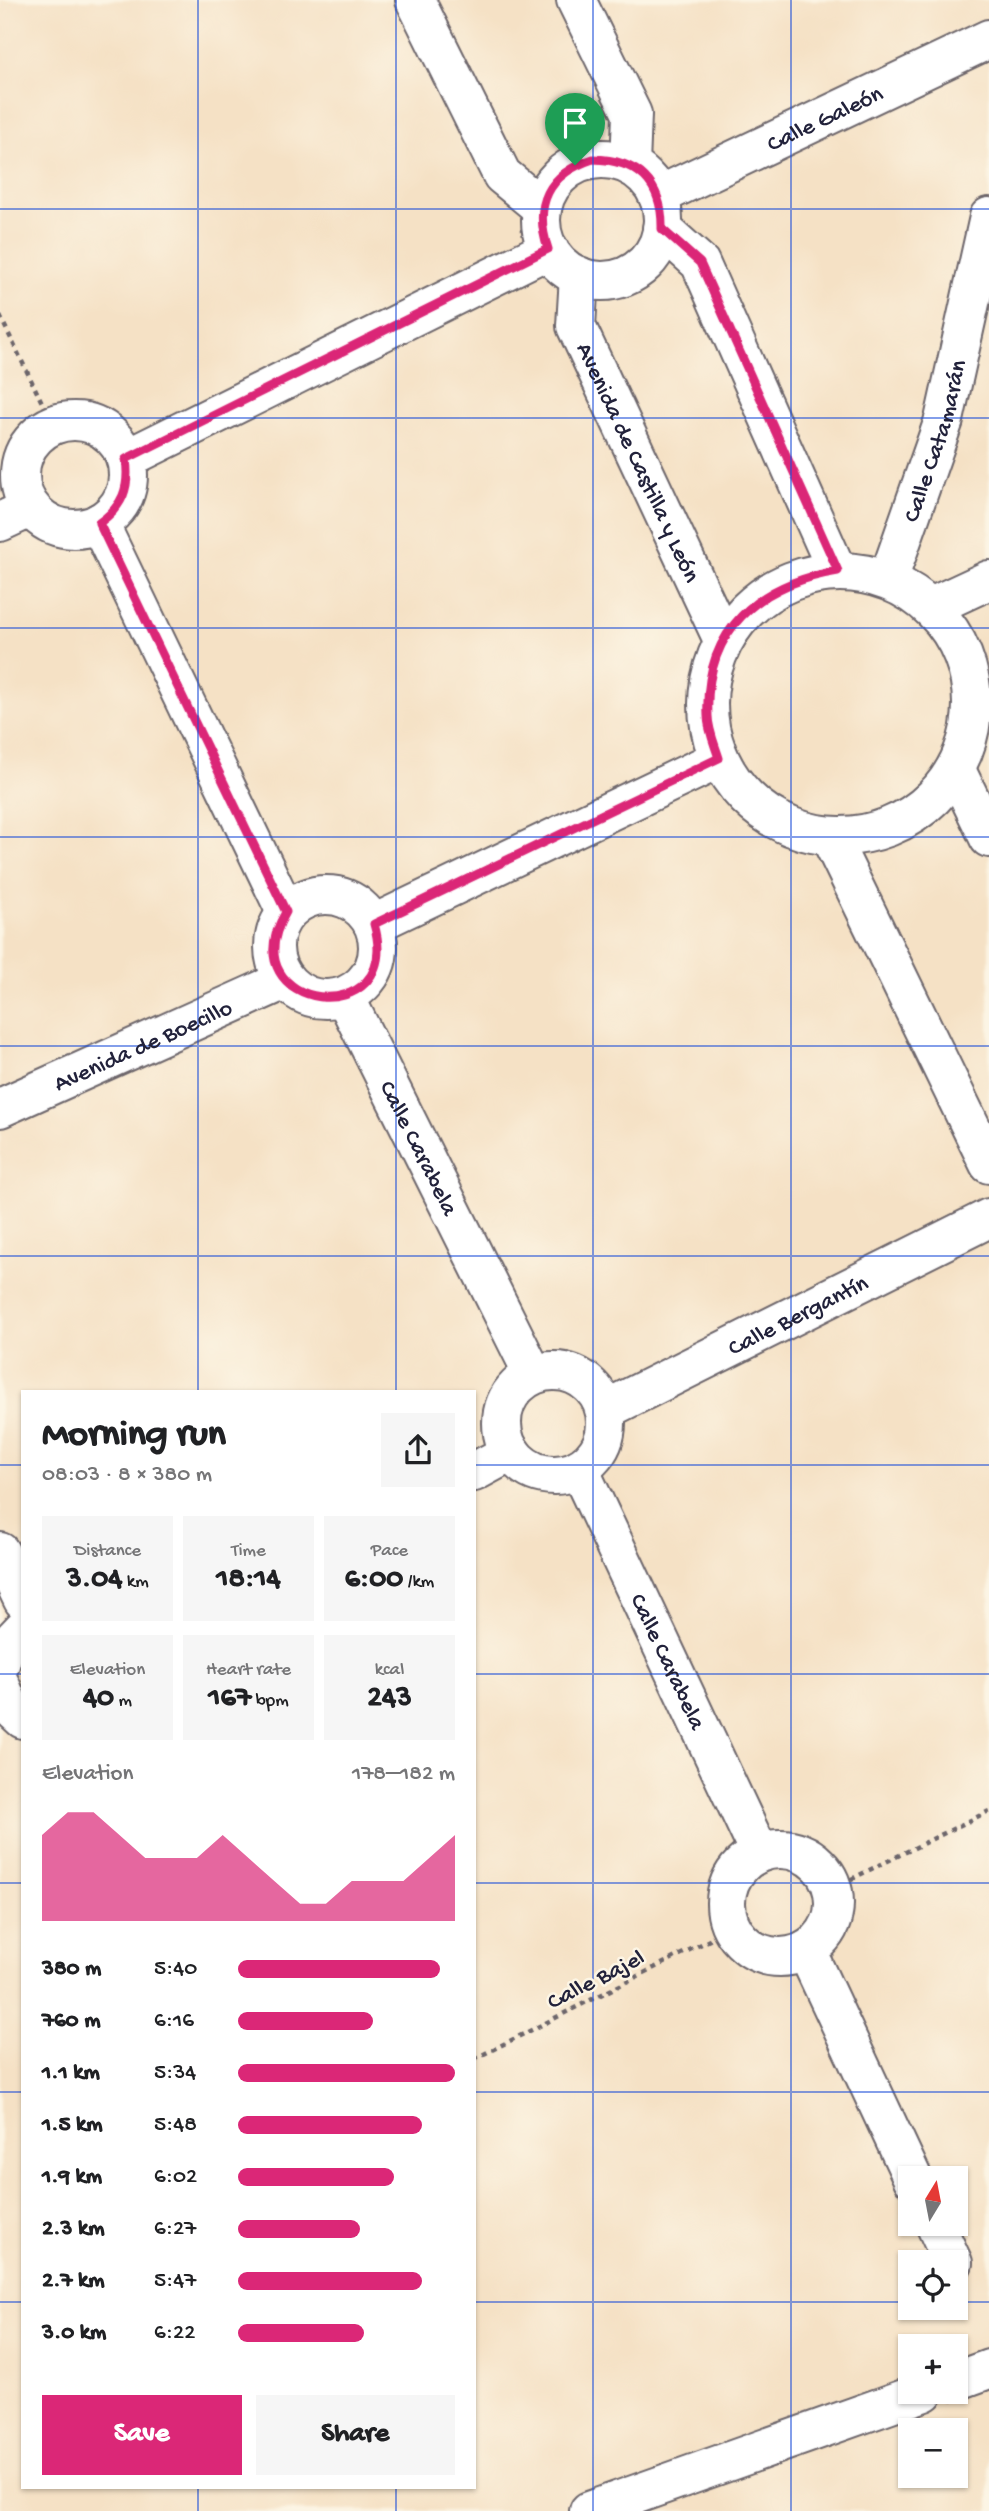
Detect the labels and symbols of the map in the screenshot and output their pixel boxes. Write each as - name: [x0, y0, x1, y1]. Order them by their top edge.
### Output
- street label: Calle Galeón: [763, 80, 889, 160]
- pin: [545, 93, 605, 165]
- street label: Avenida de Castilla y León: [568, 339, 705, 588]
- street label: Calle Catamarán: [898, 357, 975, 527]
- street label: Avenida de Boecillo: [50, 995, 237, 1100]
- street label: Calle Carabela: [371, 1077, 463, 1222]
- street label: Calle Bergantín: [724, 1270, 874, 1364]
- street label: Calle Carabela: [622, 1590, 711, 1736]
- street label: Calle Bajel: [543, 1944, 650, 2018]
- north arrow: [898, 2166, 968, 2236]

